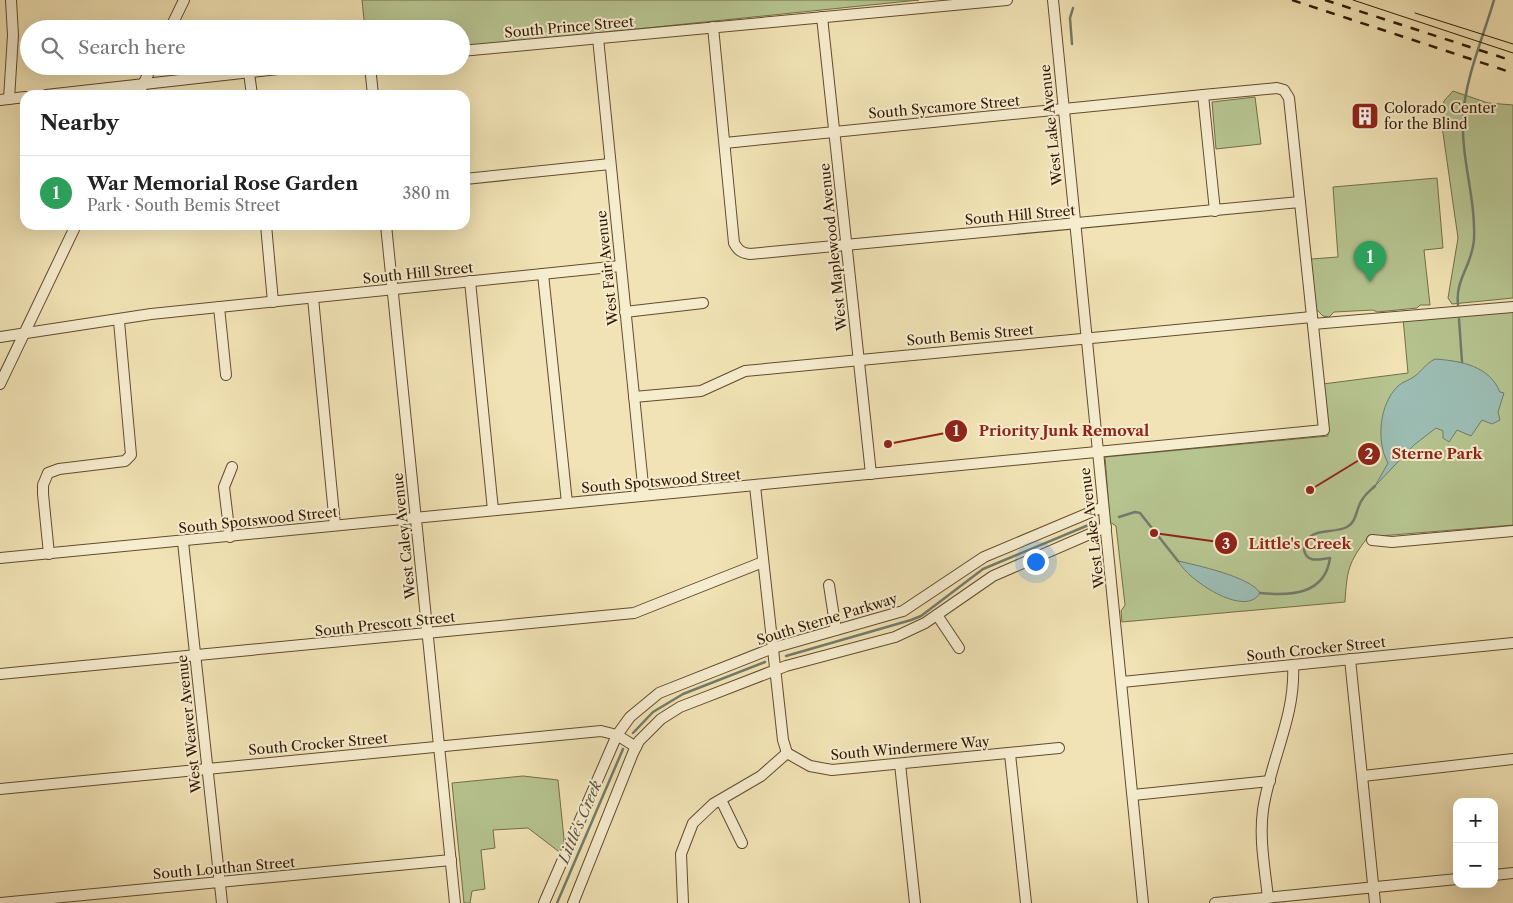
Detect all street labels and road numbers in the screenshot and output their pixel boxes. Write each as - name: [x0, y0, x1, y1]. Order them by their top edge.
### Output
- street label: South Prince Street: [504, 12, 634, 42]
- street label: West Lake Avenue: [1036, 63, 1066, 187]
- street label: South Sycamore Street: [867, 91, 1021, 123]
- street label: West Maplewood Avenue: [815, 162, 851, 333]
- street label: South Hill Street: [964, 201, 1076, 229]
- street label: West Fair Avenue: [592, 209, 622, 327]
- street label: South Hill Street: [362, 258, 474, 288]
- street label: South Bemis Street: [906, 320, 1034, 350]
- street label: South Spotswood Street: [581, 465, 741, 497]
- street label: West Lake Avenue: [1076, 466, 1108, 590]
- street label: West Caley Avenue: [388, 472, 420, 601]
- street label: South Spotswood Street: [178, 503, 338, 537]
- street label: South Sterne Parkway: [754, 589, 900, 649]
- street label: South Prescott Street: [314, 608, 456, 640]
- street label: South Crocker Street: [1245, 633, 1387, 665]
- street label: West Weaver Avenue: [173, 654, 205, 795]
- street label: South Crocker Street: [248, 729, 389, 759]
- street label: South Windermere Way: [830, 732, 990, 764]
- street label: South Louthan Street: [152, 853, 296, 883]

